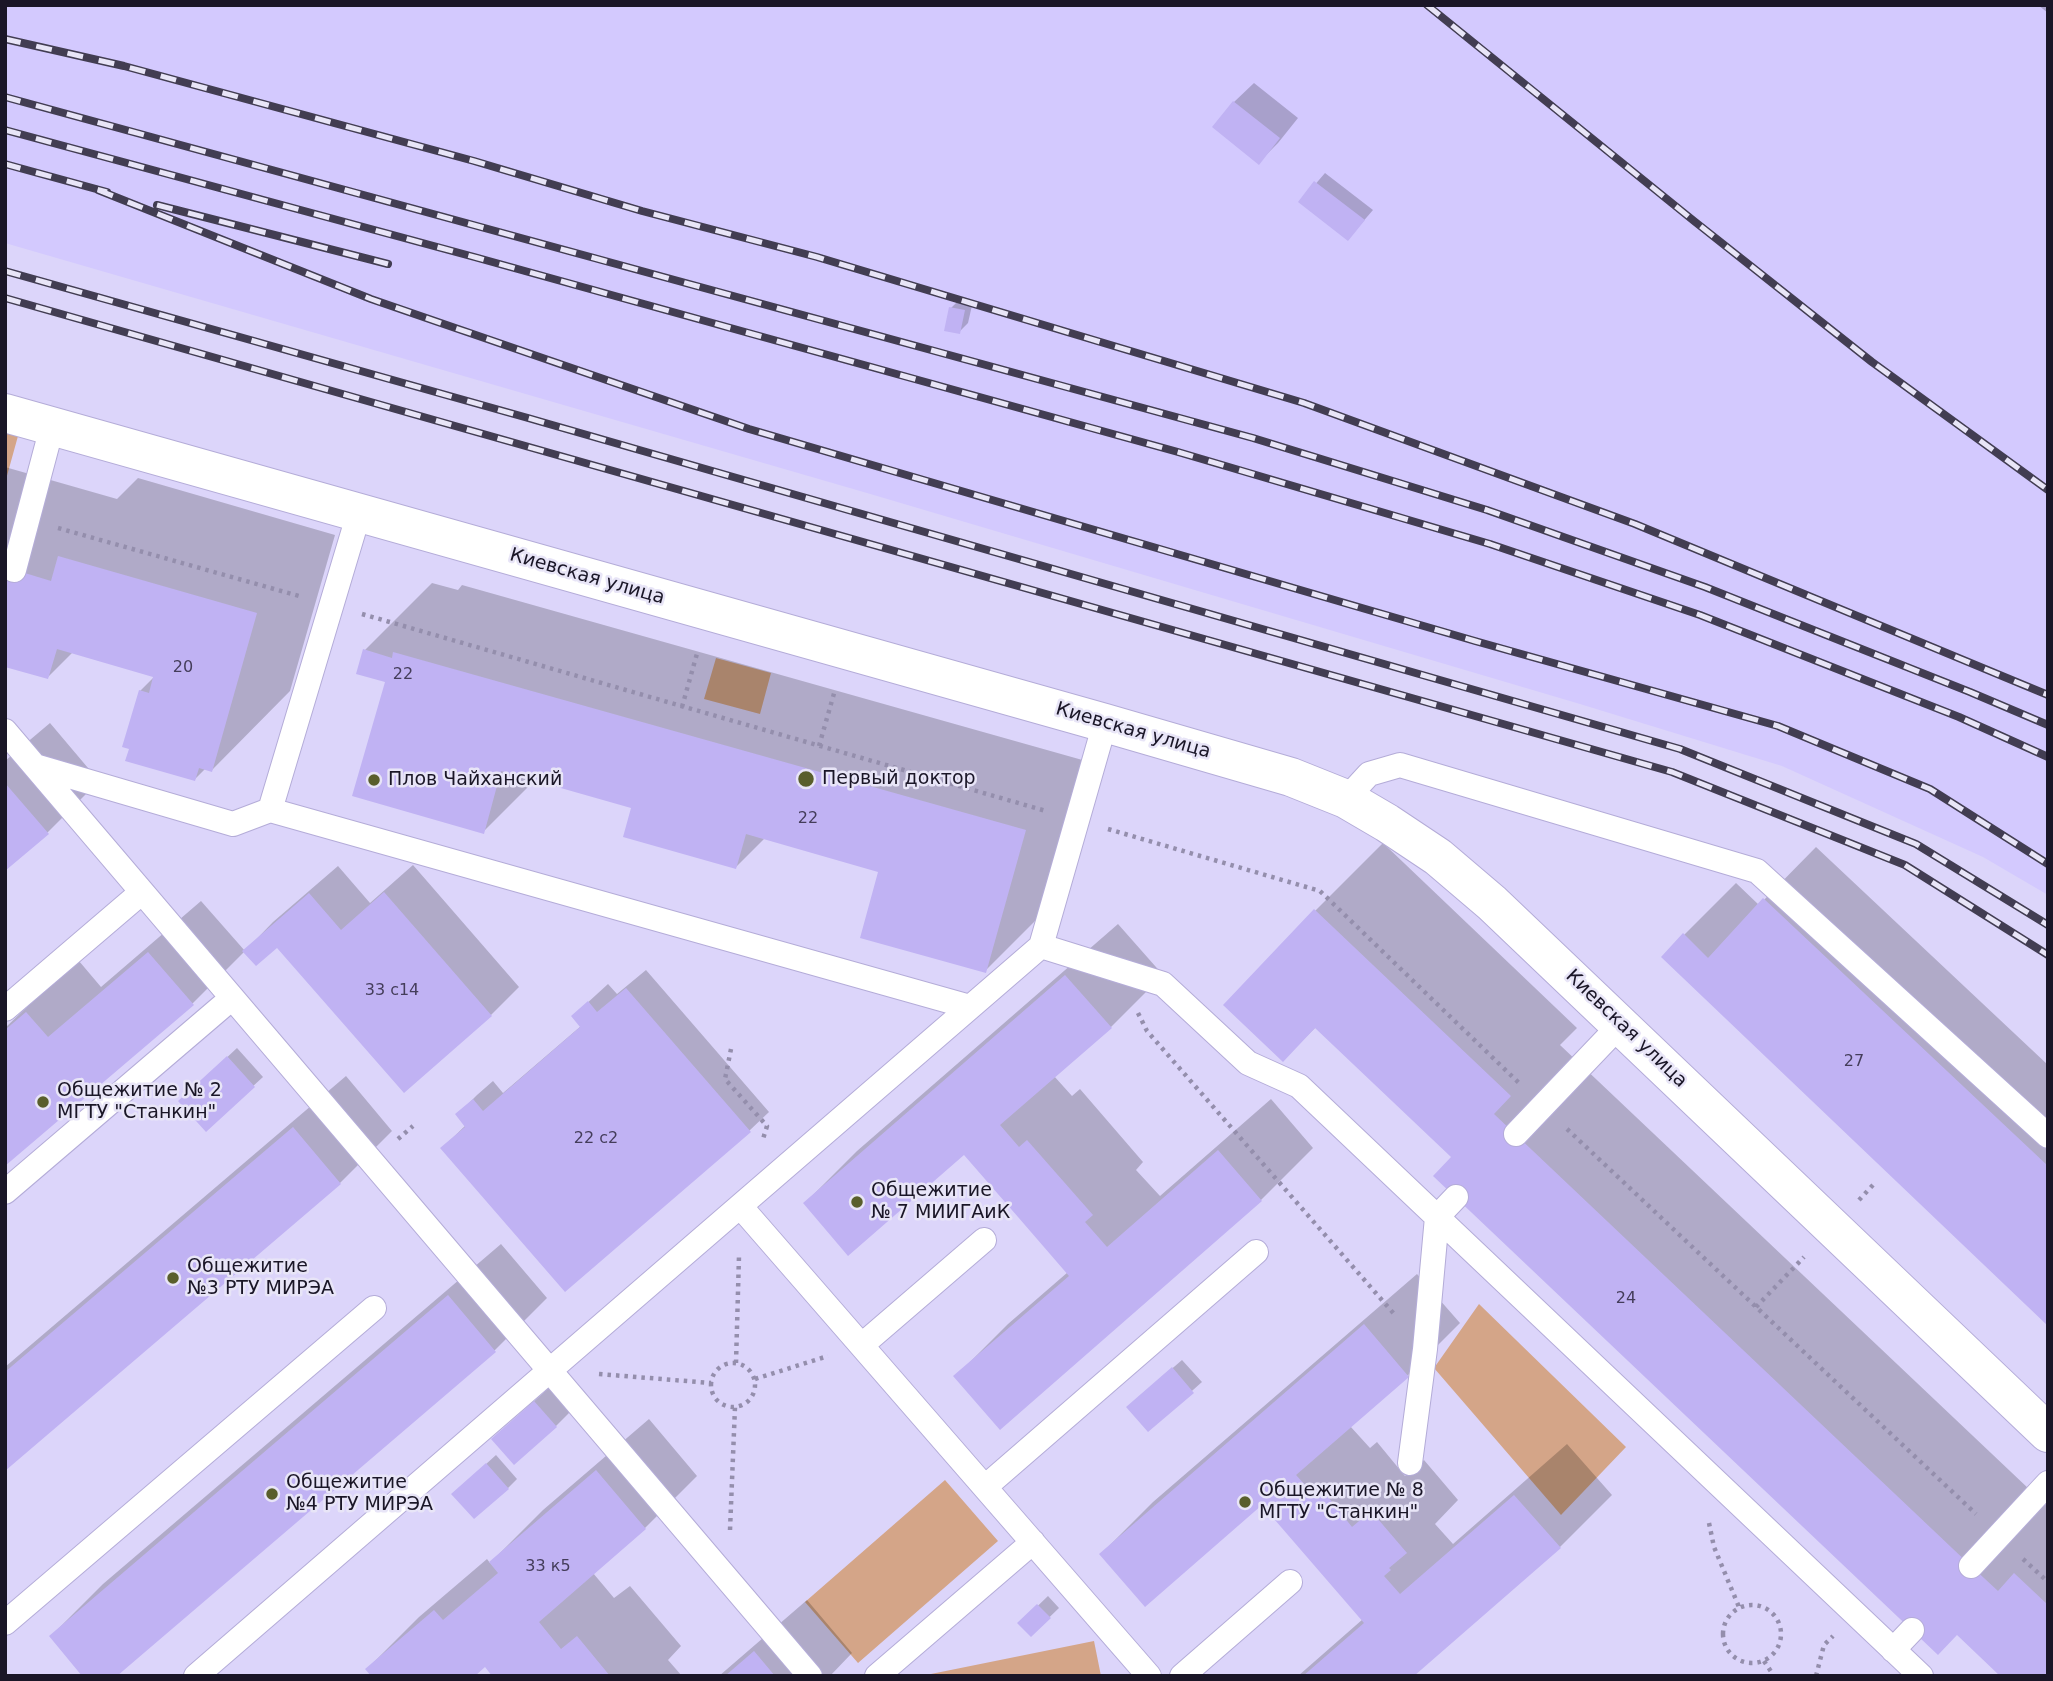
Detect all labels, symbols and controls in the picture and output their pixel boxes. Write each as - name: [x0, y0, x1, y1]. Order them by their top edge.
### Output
- street label: Киевская улица: [507, 544, 667, 610]
- house number: 20: [173, 658, 193, 678]
- house number: 22: [393, 665, 413, 685]
- street label: Киевская улица: [1053, 698, 1213, 764]
- place label: Первый доктор: [822, 768, 976, 790]
- place label: Плов Чайханский: [388, 769, 562, 791]
- marker: Первый доктор: [796, 769, 816, 789]
- marker: Плов Чайханский: [366, 772, 382, 788]
- house number: 22: [798, 809, 818, 829]
- street label: Киевская улица: [1561, 965, 1691, 1093]
- house number: 33 с14: [365, 981, 419, 1001]
- house number: 27: [1844, 1052, 1864, 1072]
- place label: Общежитие № 2 МГТУ "Станкин": [57, 1080, 222, 1124]
- marker: Общежитие № 2 МГТУ "Станкин": [35, 1094, 51, 1110]
- house number: 22 с2: [574, 1129, 618, 1149]
- place label: Общежитие № 7 МИИГАиК: [871, 1180, 1010, 1224]
- marker: Общежитие № 7 МИИГАиК: [849, 1194, 865, 1210]
- place label: Общежитие №3 РТУ МИРЭА: [187, 1256, 334, 1300]
- marker: Общежитие №3 РТУ МИРЭА: [165, 1270, 181, 1286]
- house number: 24: [1616, 1289, 1636, 1309]
- place label: Общежитие №4 РТУ МИРЭА: [286, 1472, 433, 1516]
- place label: Общежитие № 8 МГТУ "Станкин": [1259, 1480, 1424, 1524]
- marker: Общежитие №4 РТУ МИРЭА: [264, 1486, 280, 1502]
- marker: Общежитие № 8 МГТУ "Станкин": [1237, 1494, 1253, 1510]
- house number: 33 к5: [525, 1557, 571, 1577]

